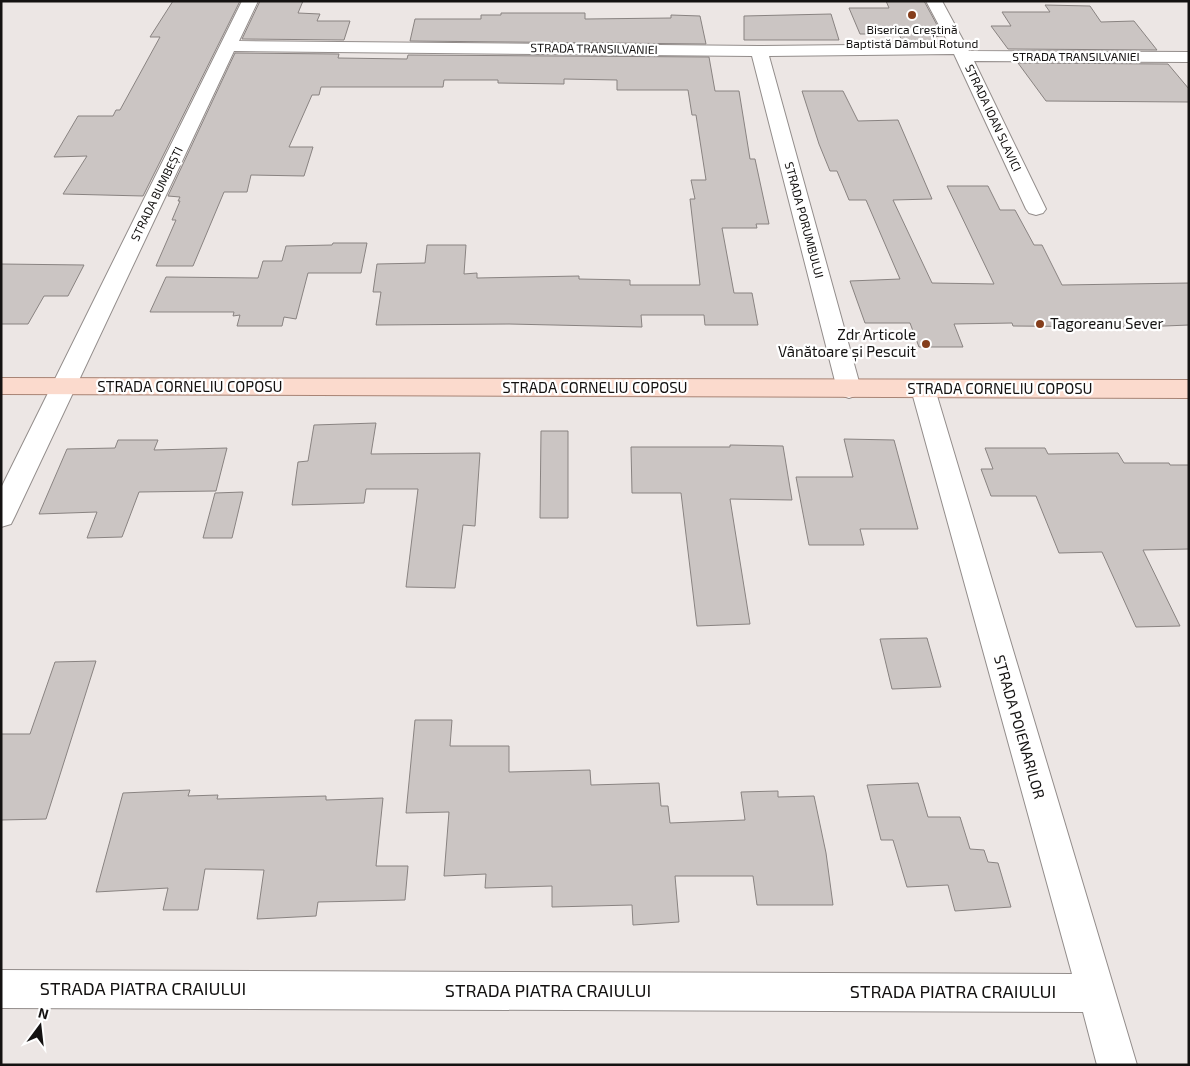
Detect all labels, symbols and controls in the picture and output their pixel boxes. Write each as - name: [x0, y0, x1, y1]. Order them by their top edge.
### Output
- marker: Biserica Creștină Baptistă Dâmbul Rotund: [906, 9, 918, 21]
- place label: Biserica Creștină Baptistă Dâmbul Rotund: [846, 22, 978, 50]
- street label: STRADA TRANSILVANIEI: [530, 40, 658, 56]
- street label: STRADA TRANSILVANIEI: [1012, 49, 1140, 63]
- street label: STRADA IOAN SLAVICI: [963, 62, 1025, 173]
- street label: STRADA BUMBEȘTI: [127, 144, 187, 244]
- street label: STRADA PORUMBULUI: [783, 160, 827, 279]
- place label: Tagoreanu Sever: [1050, 314, 1163, 332]
- marker: Tagoreanu Sever: [1034, 318, 1046, 330]
- place label: Zdr Articole Vânătoare și Pescuit: [778, 325, 916, 362]
- marker: Zdr Articole Vânătoare și Pescuit: [920, 338, 932, 350]
- street label: STRADA CORNELIU COPOSU: [97, 377, 283, 395]
- street label: STRADA CORNELIU COPOSU: [502, 378, 688, 396]
- street label: STRADA CORNELIU COPOSU: [907, 379, 1093, 397]
- street label: STRADA POIENARILOR: [991, 653, 1049, 801]
- street label: STRADA PIATRA CRAIULUI: [40, 977, 246, 999]
- street label: STRADA PIATRA CRAIULUI: [445, 979, 651, 1001]
- street label: STRADA PIATRA CRAIULUI: [850, 980, 1056, 1002]
- north arrow: [15, 1001, 65, 1051]
- text: N: [36, 1003, 51, 1022]

